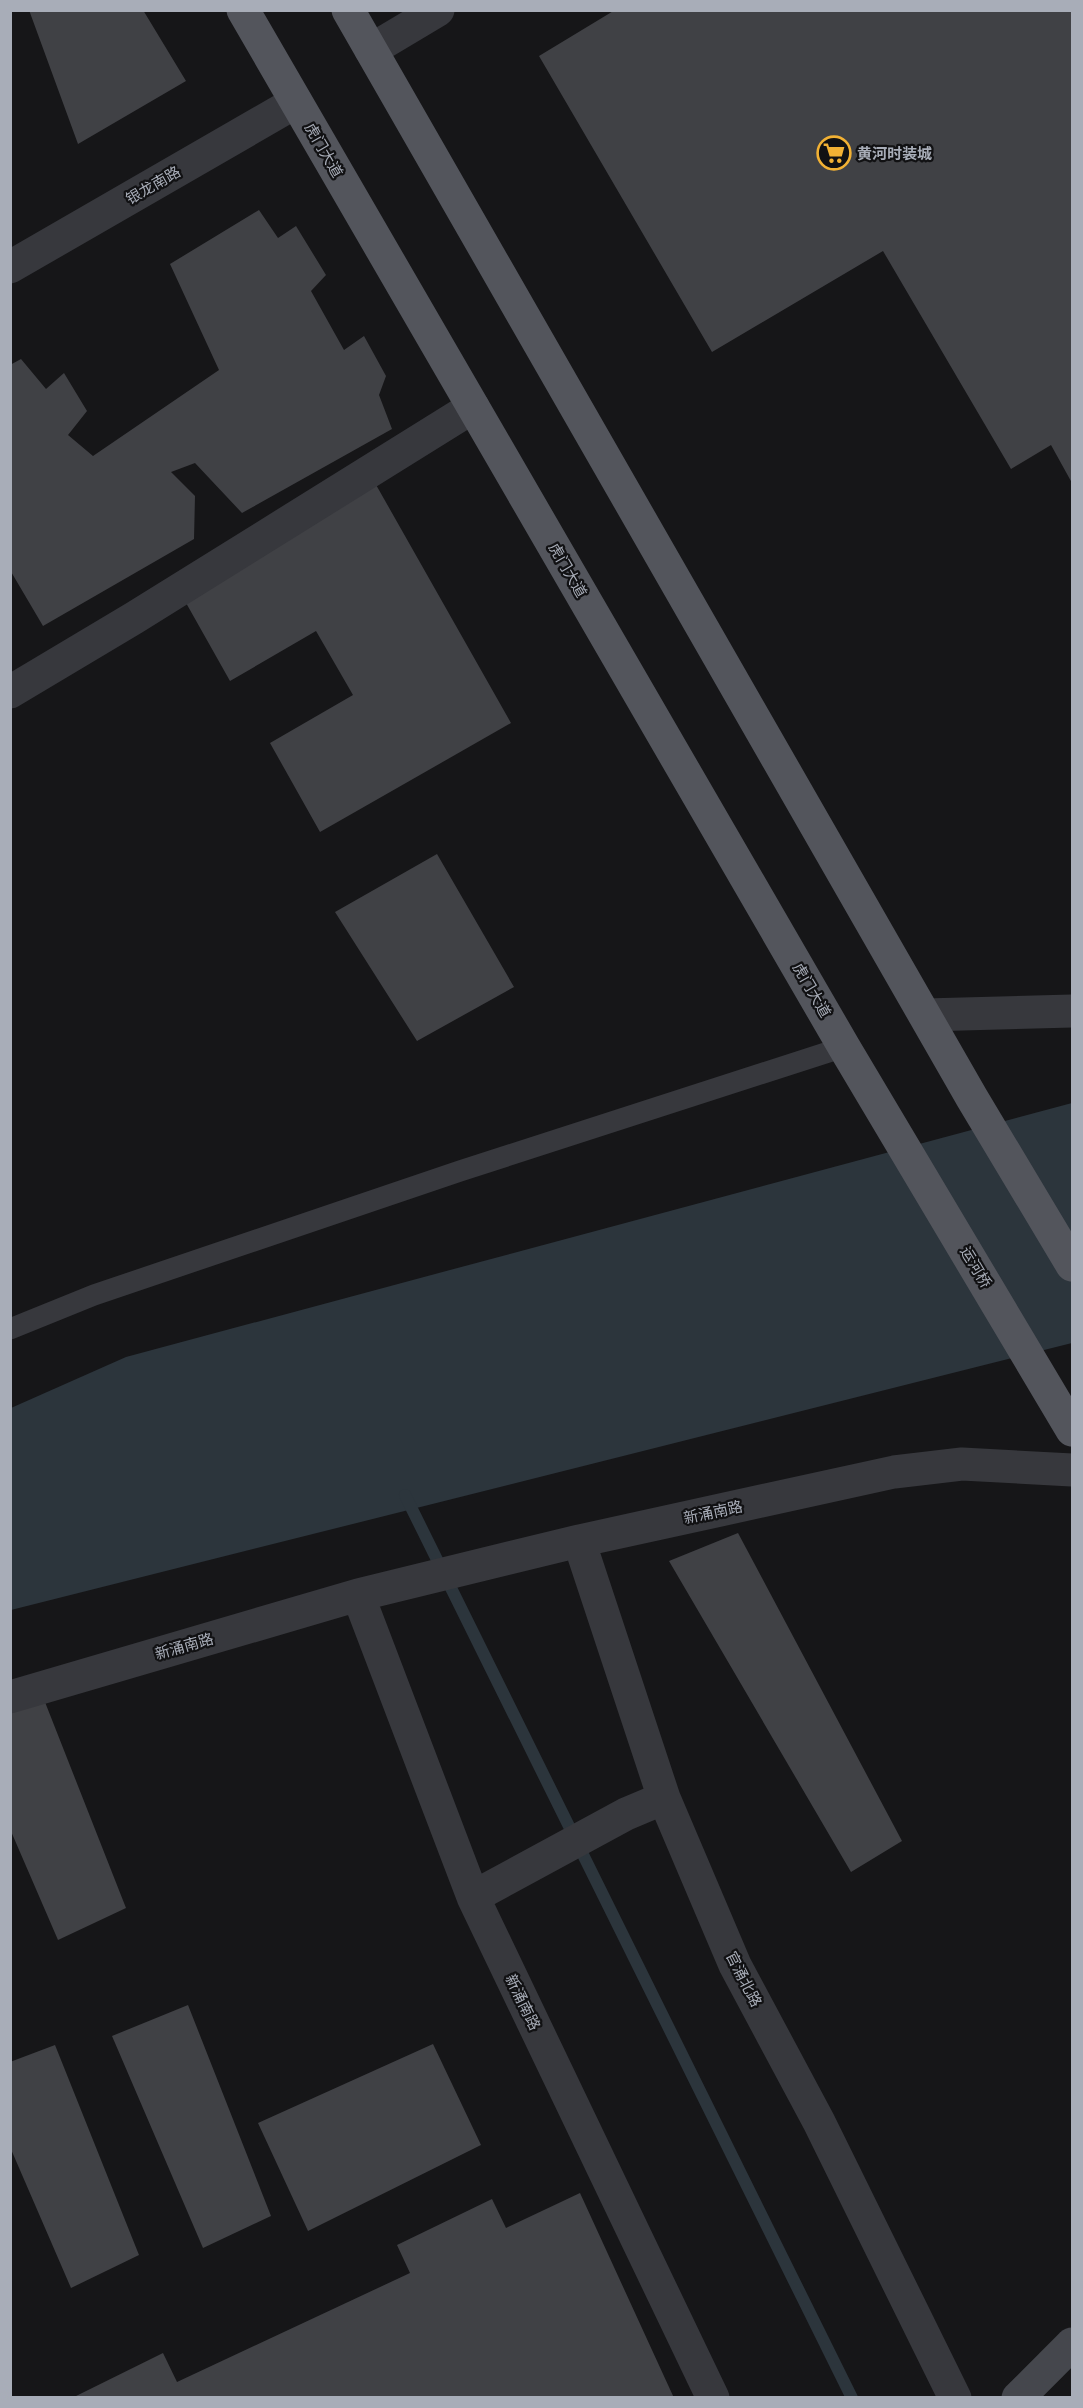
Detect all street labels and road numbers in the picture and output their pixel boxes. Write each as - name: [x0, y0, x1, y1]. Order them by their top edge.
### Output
- street label: 虎门大道: [301, 119, 347, 181]
- street label: 银龙南路: [122, 162, 184, 208]
- street label: 虎门大道: [545, 539, 591, 601]
- street label: 虎门大道: [789, 959, 835, 1021]
- street label: 运河桥: [956, 1243, 996, 1291]
- street label: 新涌南路: [682, 1496, 744, 1528]
- street label: 新涌南路: [153, 1629, 215, 1663]
- street label: 官涌北路: [722, 1948, 766, 2010]
- street label: 新涌南路: [501, 1971, 545, 2033]

